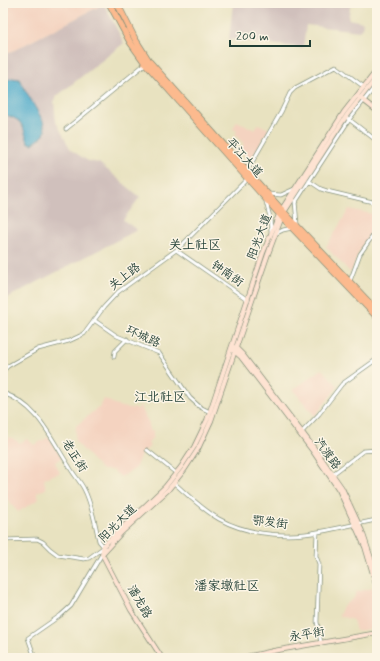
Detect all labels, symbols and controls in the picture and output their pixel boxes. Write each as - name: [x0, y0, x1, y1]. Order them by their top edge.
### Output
- scale bar: [230, 22, 310, 48]
- text: 200 m: [236, 29, 269, 45]
- street label: 平江大道: [222, 135, 266, 181]
- street label: 阳光大道: [244, 212, 276, 262]
- district label: 关上社区: [169, 237, 221, 254]
- street label: 钟南街: [208, 257, 246, 291]
- street label: 关上路: [106, 260, 144, 294]
- street label: 环城路: [123, 322, 163, 352]
- district label: 江北社区: [134, 389, 186, 406]
- street label: 汽渡路: [310, 435, 344, 473]
- street label: 老正街: [58, 436, 90, 476]
- street label: 阳光大道: [95, 501, 141, 547]
- street label: 鄂发街: [251, 513, 289, 533]
- district label: 潘家墩社区: [194, 578, 260, 595]
- street label: 潘龙路: [123, 582, 155, 622]
- street label: 永平街: [288, 624, 326, 646]

